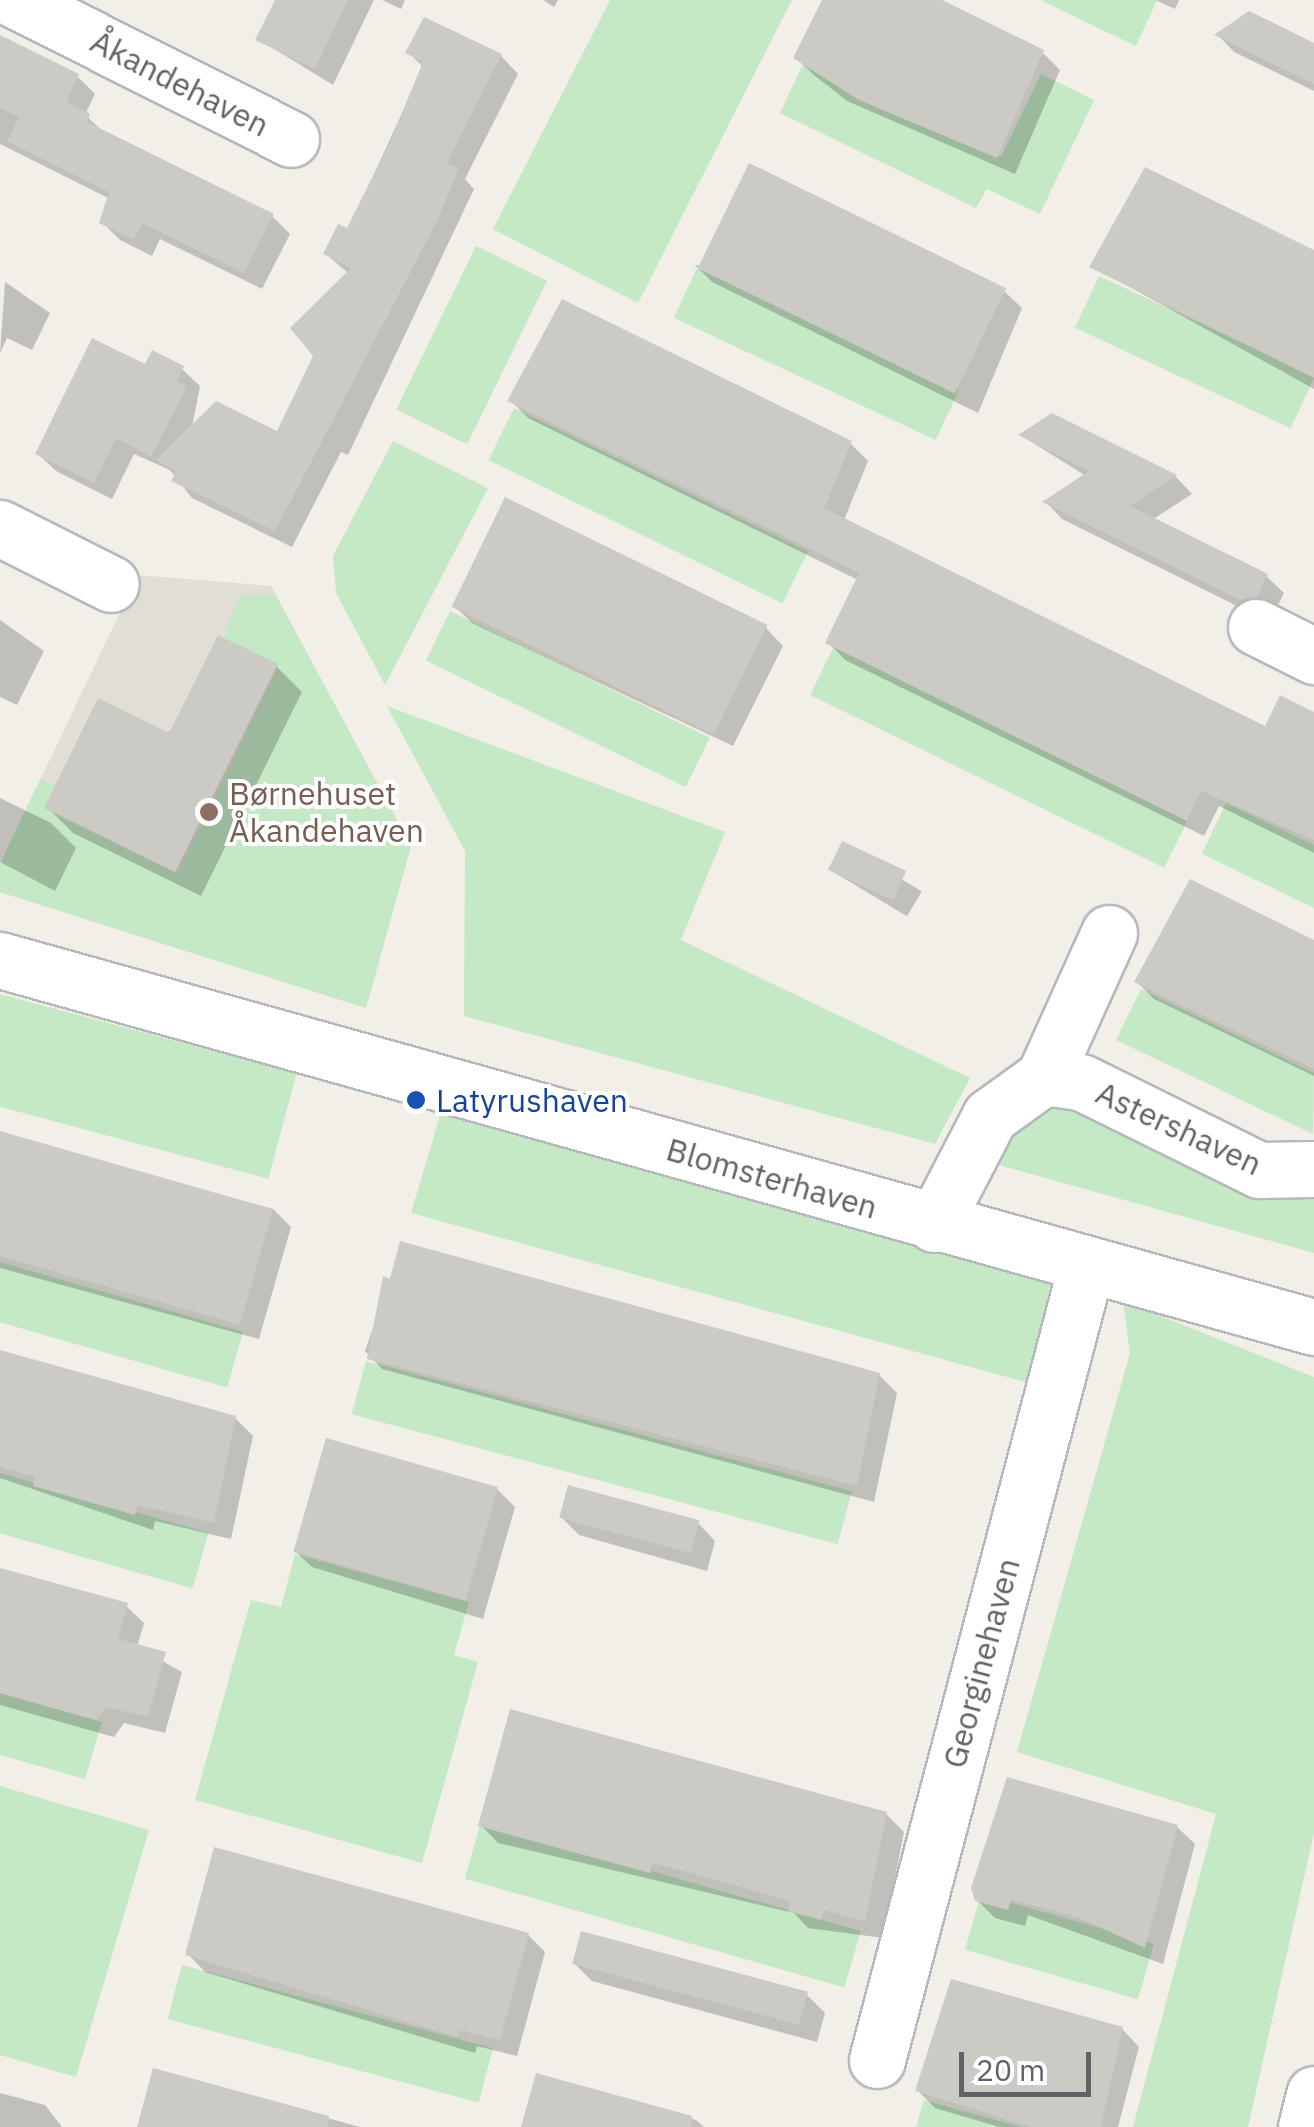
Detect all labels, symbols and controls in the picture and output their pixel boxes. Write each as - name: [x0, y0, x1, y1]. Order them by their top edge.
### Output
- street label: Åkandehaven: [84, 22, 276, 144]
- place label: Børnehuset Åkandehaven: [229, 775, 424, 850]
- marker: Børnehuset Åkandehaven: [198, 801, 220, 823]
- street label: Astershaven: [1090, 1073, 1268, 1183]
- place label: Latyrushaven: [436, 1081, 628, 1119]
- marker: Latyrushaven: [405, 1089, 427, 1111]
- street label: Blomsterhaven: [662, 1130, 882, 1226]
- street label: Georginehaven: [935, 1554, 1027, 1772]
- scale bar: [964, 2032, 1096, 2094]
- text: 20 m: [976, 2050, 1045, 2089]

